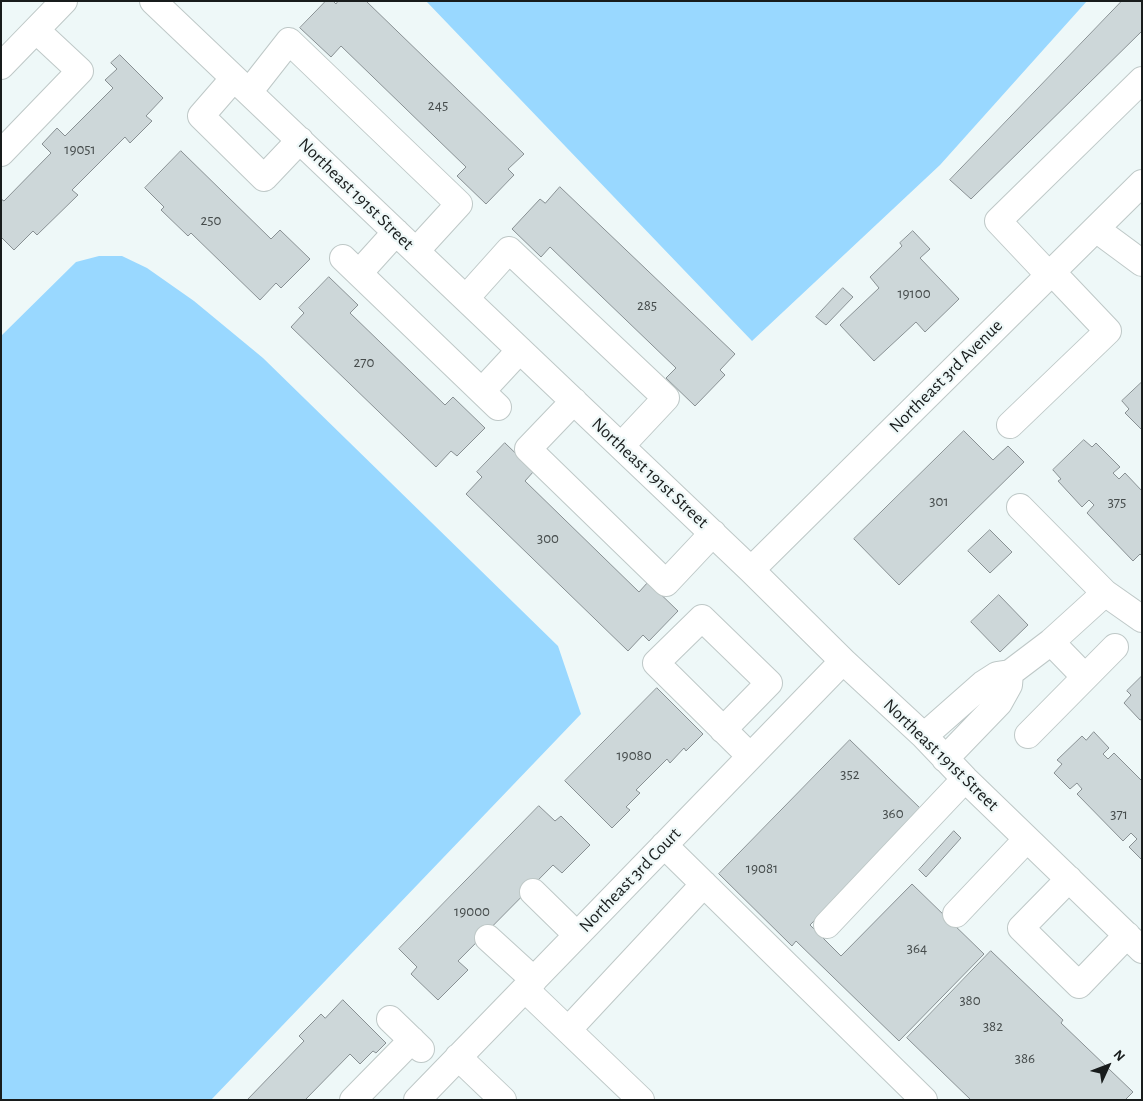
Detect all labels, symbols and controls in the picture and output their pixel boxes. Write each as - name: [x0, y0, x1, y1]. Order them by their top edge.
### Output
- house number: 245: [428, 96, 448, 114]
- street label: Northeast 191st Street: [294, 133, 418, 255]
- house number: 19051: [64, 140, 96, 158]
- house number: 250: [200, 211, 222, 229]
- house number: 19100: [897, 284, 931, 302]
- house number: 285: [637, 296, 657, 314]
- street label: Northeast 3rd Avenue: [885, 315, 1007, 437]
- house number: 270: [354, 353, 374, 371]
- street label: Northeast 191st Street: [587, 413, 713, 533]
- house number: 301: [929, 492, 949, 510]
- house number: 375: [1108, 493, 1126, 511]
- house number: 300: [537, 529, 559, 547]
- street label: Northeast 191st Street: [879, 694, 1003, 816]
- house number: 19080: [616, 746, 652, 764]
- house number: 352: [840, 765, 860, 783]
- house number: 360: [882, 804, 904, 822]
- house number: 371: [1110, 805, 1128, 823]
- street label: Northeast 3rd Court: [575, 823, 685, 937]
- house number: 19081: [746, 859, 778, 877]
- house number: 19000: [454, 902, 490, 920]
- house number: 364: [907, 939, 927, 957]
- house number: 380: [959, 991, 981, 1009]
- house number: 382: [983, 1017, 1003, 1035]
- north arrow: [1083, 1041, 1133, 1091]
- text: N: [1111, 1047, 1127, 1064]
- house number: 386: [1015, 1049, 1035, 1067]

